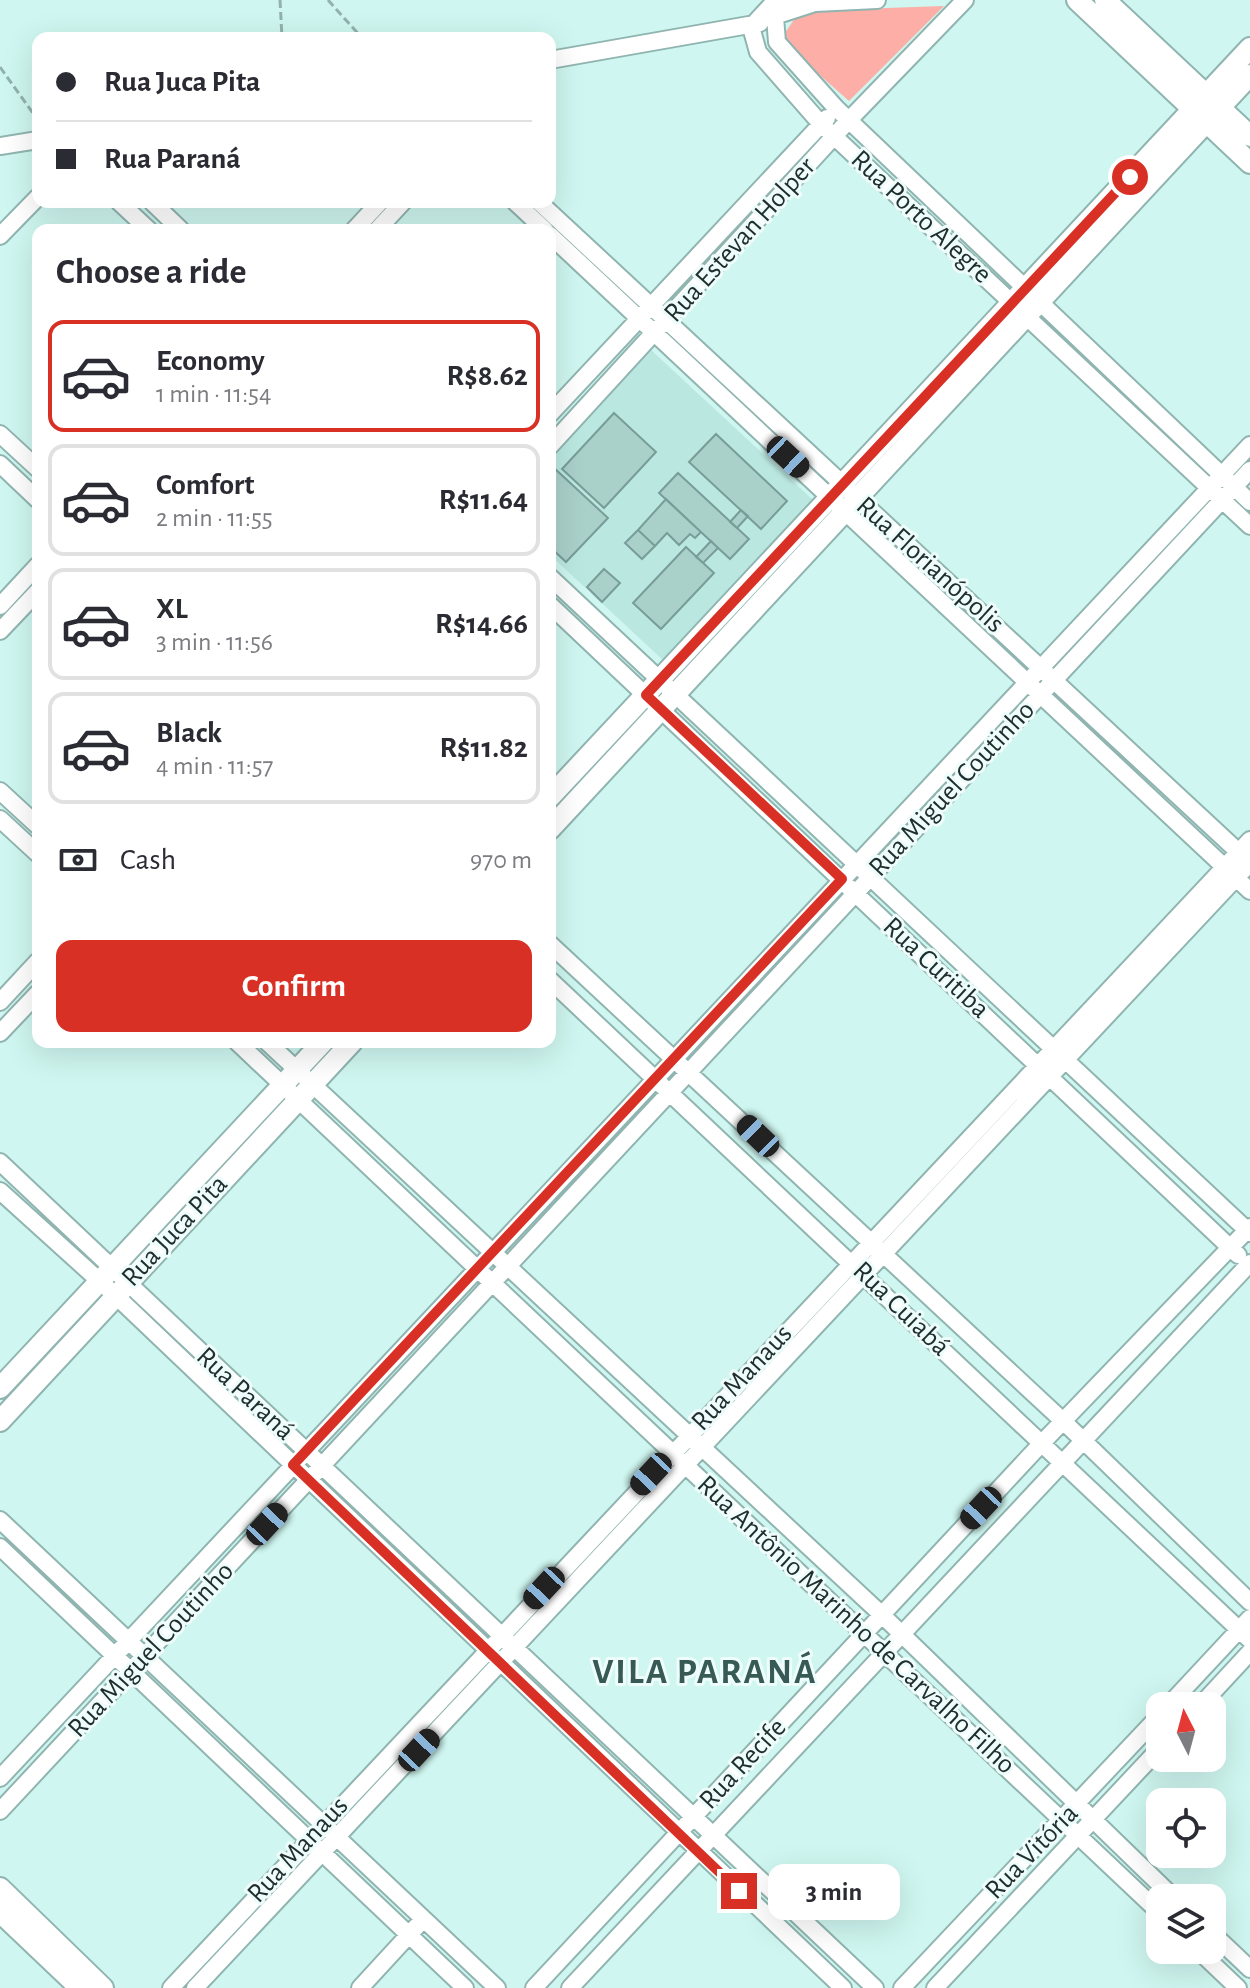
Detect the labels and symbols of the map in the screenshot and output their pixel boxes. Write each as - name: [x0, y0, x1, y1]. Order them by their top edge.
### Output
- street label: Rua Porto Alegre: [845, 145, 997, 289]
- street label: Rua Estevan Holper: [659, 152, 821, 328]
- route start: [1112, 159, 1148, 195]
- car: [762, 432, 814, 482]
- street label: Rua Florianópolis: [851, 492, 1009, 638]
- street label: Rua Miguel Coutinho: [864, 696, 1040, 882]
- street label: Rua Curitiba: [877, 912, 995, 1024]
- car: [732, 1111, 784, 1161]
- street label: Rua Juca Pita: [117, 1170, 233, 1292]
- street label: Rua Cuiabá: [847, 1256, 955, 1362]
- street label: Rua Manaus: [686, 1320, 798, 1436]
- street label: Rua Paraná: [191, 1342, 299, 1446]
- car: [626, 1448, 676, 1500]
- street label: Rua Antônio Marinho de Carvalho Filho: [692, 1470, 1020, 1780]
- car: [956, 1482, 1006, 1534]
- car: [242, 1498, 292, 1550]
- street label: Rua Miguel Coutinho: [63, 1557, 239, 1743]
- car: [519, 1562, 569, 1614]
- district label: VILA PARANÁ: [592, 1651, 818, 1690]
- north arrow: [1146, 1692, 1226, 1772]
- street label: Rua Recife: [694, 1713, 792, 1815]
- car: [394, 1724, 444, 1776]
- street label: Rua Manaus: [242, 1792, 354, 1908]
- street label: Rua Vitória: [980, 1799, 1084, 1905]
- callout: 3 min: [767, 1863, 899, 1919]
- route end: [721, 1873, 757, 1909]

